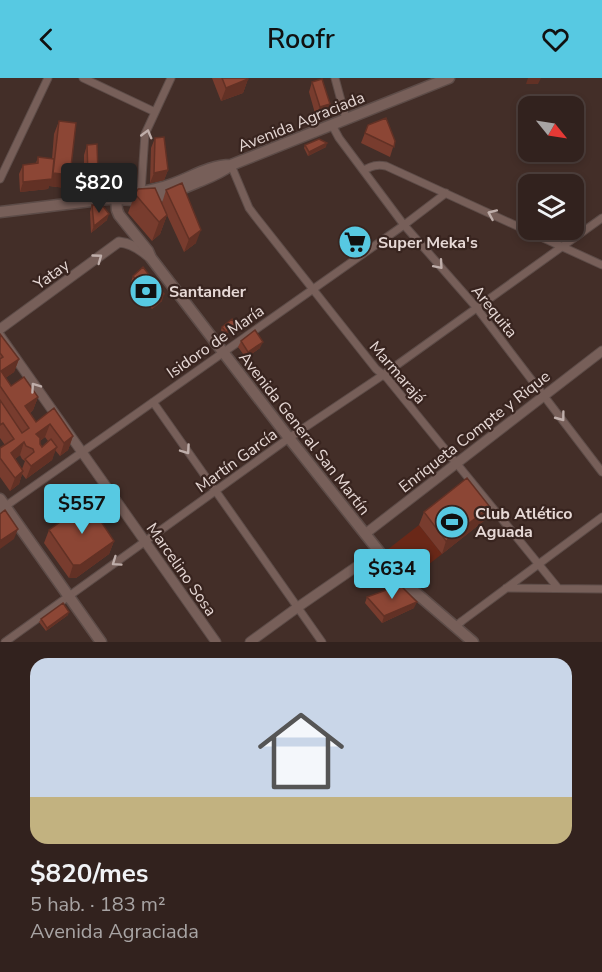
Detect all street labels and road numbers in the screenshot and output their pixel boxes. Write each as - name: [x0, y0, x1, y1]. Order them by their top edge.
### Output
- street label: Avenida Agraciada: [235, 86, 368, 157]
- street label: Yatay: [29, 254, 74, 296]
- street label: Arequita: [466, 281, 522, 343]
- street label: Isidoro de María: [162, 300, 269, 384]
- street label: Marmarajá: [364, 337, 431, 409]
- street label: Avenida General San Martín: [234, 347, 375, 520]
- street label: Enriqueta Compte y Rique: [394, 366, 555, 498]
- street label: Martín García: [191, 424, 282, 498]
- street label: Marcelino Sosa: [141, 519, 221, 621]

